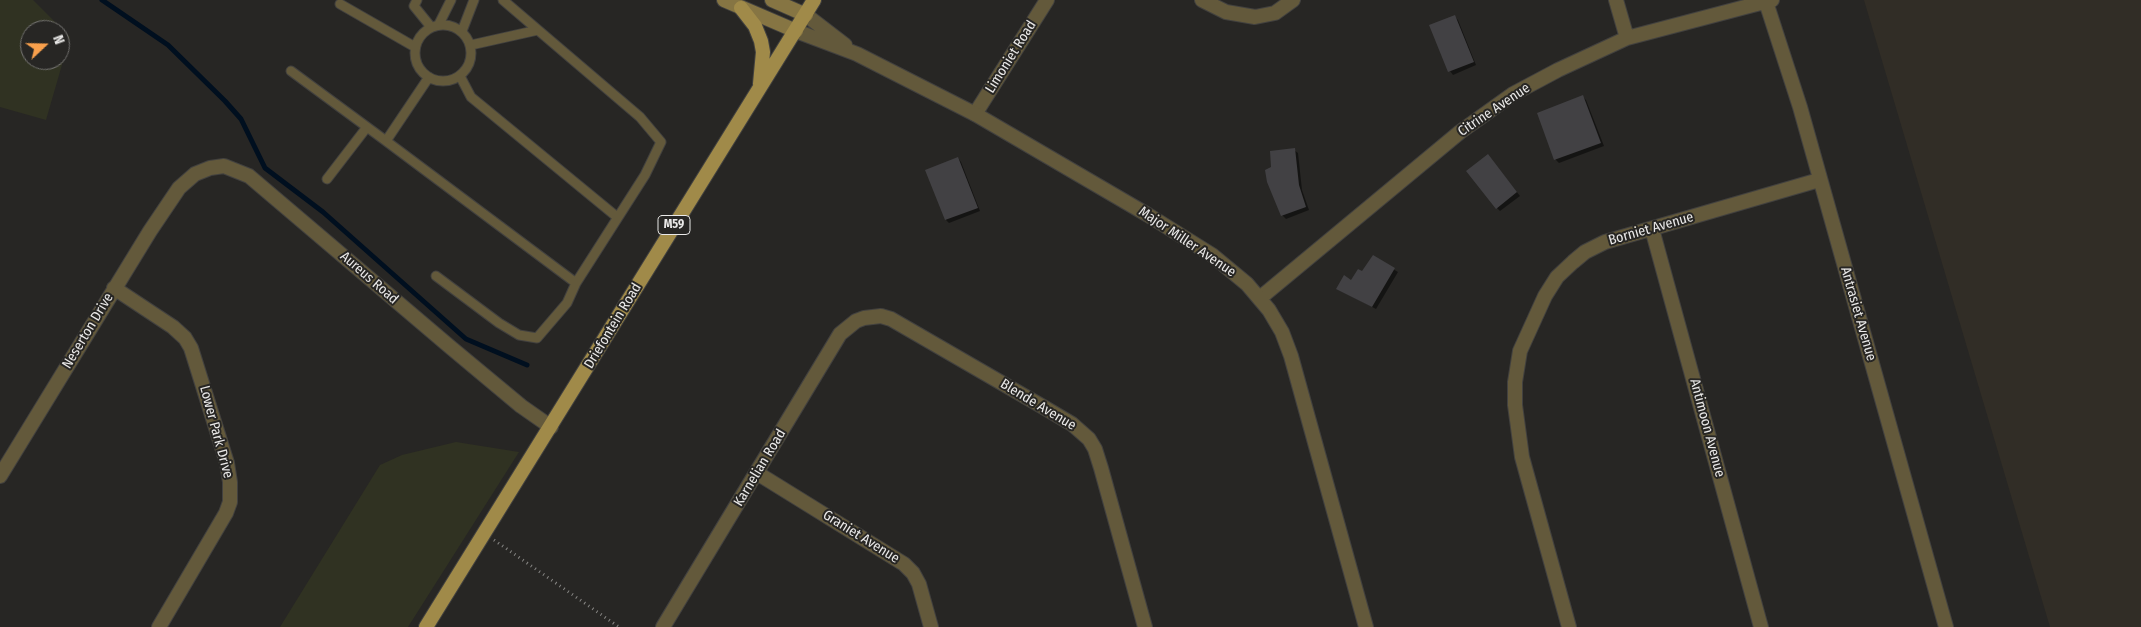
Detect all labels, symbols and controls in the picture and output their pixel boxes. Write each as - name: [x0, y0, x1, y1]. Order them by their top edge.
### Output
- street label: Limoniet Road: [982, 18, 1040, 96]
- north arrow: [20, 20, 70, 70]
- text: N: [49, 33, 68, 47]
- street label: Citrine Avenue: [1455, 80, 1533, 140]
- street label: Major Miller Avenue: [1135, 203, 1239, 281]
- street label: Borniet Avenue: [1607, 209, 1695, 249]
- road number: M59: [658, 216, 690, 234]
- street label: Aureus Road: [336, 248, 402, 308]
- street label: Antrasiet Avenue: [1837, 265, 1879, 363]
- street label: Driefontein Road: [581, 280, 645, 372]
- street label: Neserton Drive: [59, 290, 117, 372]
- street label: Blende Avenue: [997, 376, 1079, 434]
- street label: Antimoon Avenue: [1686, 377, 1728, 479]
- street label: Lower Park Drive: [196, 384, 236, 480]
- street label: Karnelian Road: [730, 426, 790, 510]
- street label: Graniet Avenue: [820, 507, 902, 567]

